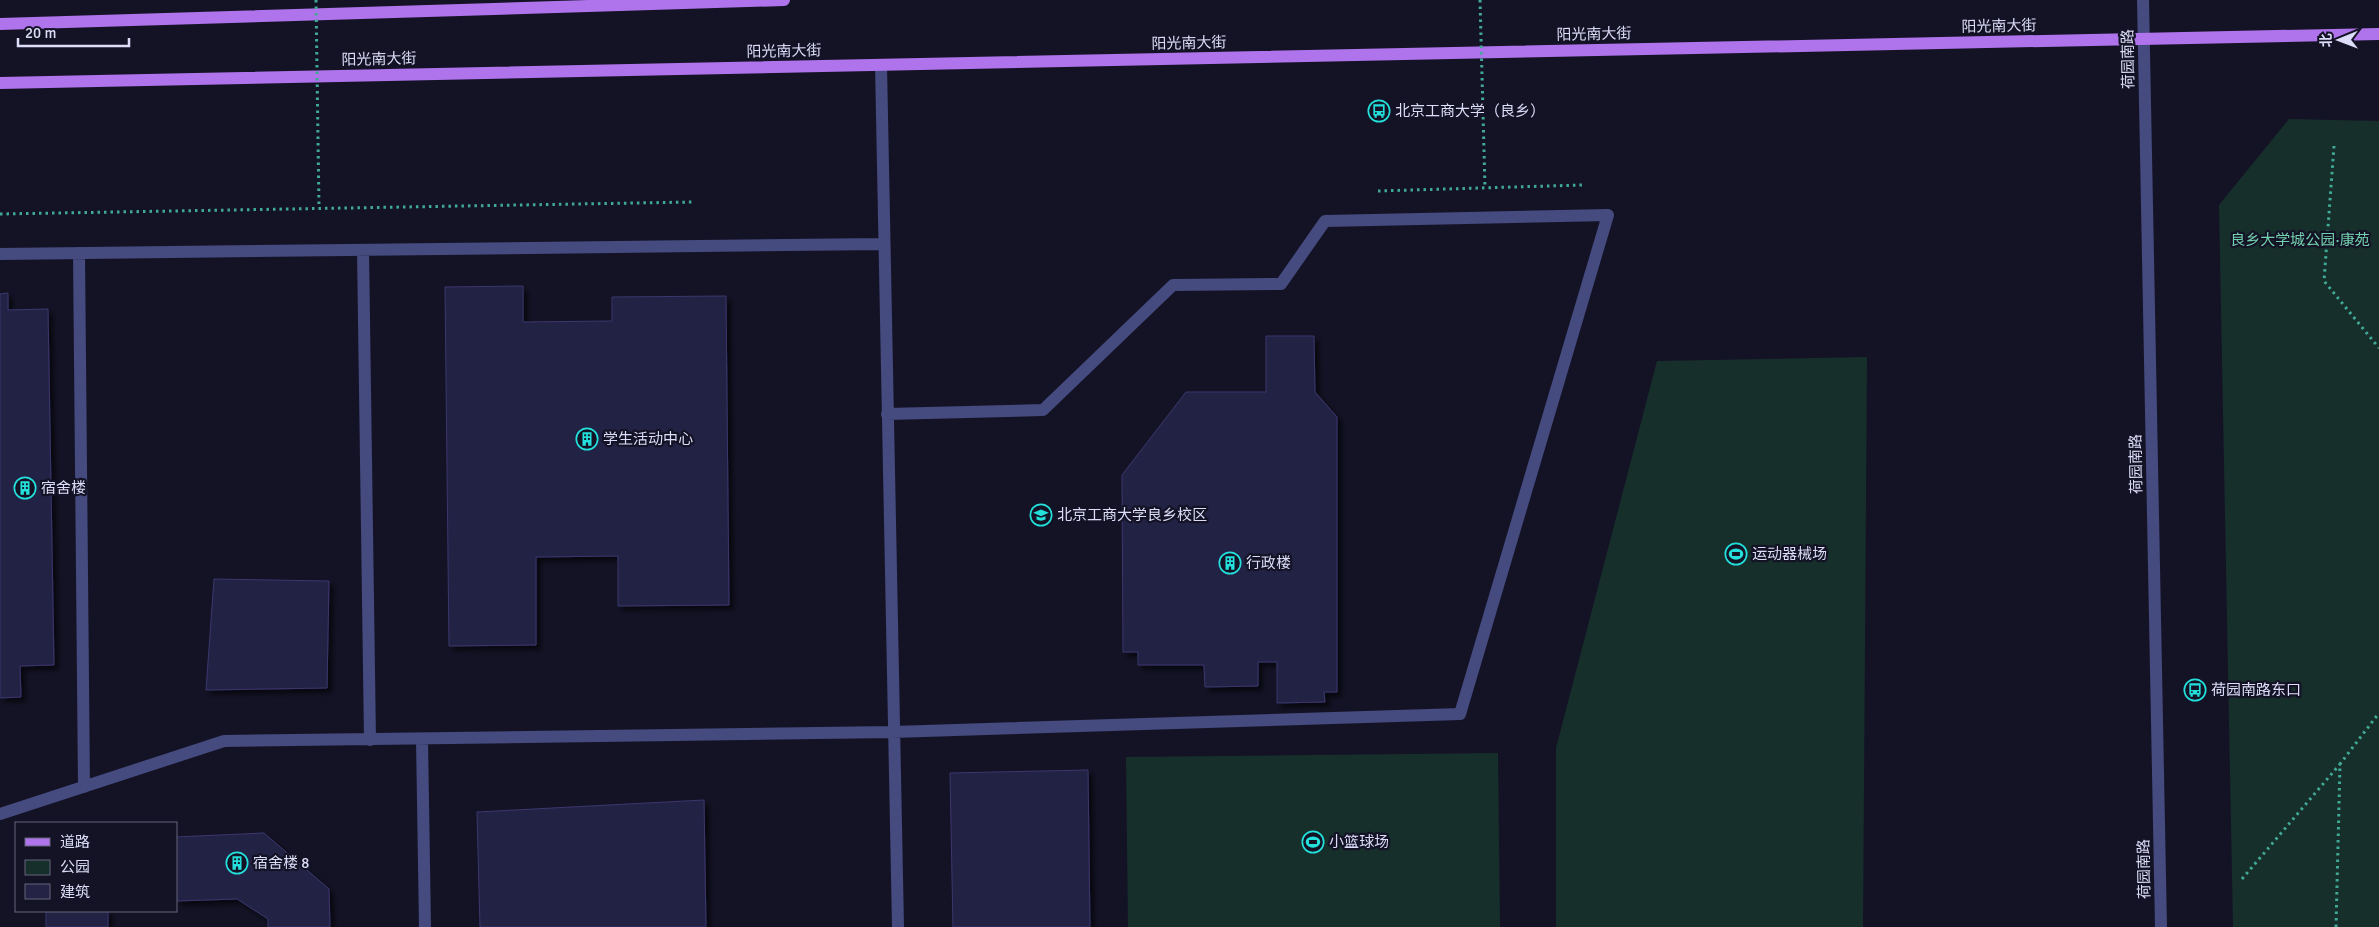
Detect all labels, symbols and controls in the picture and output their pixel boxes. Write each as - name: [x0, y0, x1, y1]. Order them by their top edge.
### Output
- scale bar: [18, 15, 129, 47]
- north arrow: [2314, 15, 2364, 65]
- street label: 阳光南大街: [1961, 16, 2037, 36]
- text: 20 m: [25, 24, 56, 42]
- street label: 阳光南大街: [1556, 24, 1632, 44]
- street label: 荷园南路: [2118, 29, 2138, 89]
- street label: 阳光南大街: [1151, 33, 1227, 53]
- text: 北: [2318, 33, 2335, 47]
- street label: 阳光南大街: [746, 41, 822, 61]
- street label: 阳光南大街: [341, 49, 417, 69]
- bus stop icon: 北京工商大学（良乡）: [1367, 99, 1391, 123]
- place label: 北京工商大学（良乡）: [1395, 102, 1545, 120]
- park label: 良乡大学城公园·康苑: [2230, 231, 2370, 249]
- building icon: 学生活动中心: [575, 427, 599, 451]
- place label: 学生活动中心: [603, 430, 693, 448]
- street label: 荷园南路: [2126, 434, 2146, 494]
- building icon: 宿舍楼: [13, 476, 37, 500]
- place label: 宿舍楼: [41, 479, 86, 497]
- school or university icon: 北京工商大学良乡校区: [1029, 503, 1053, 527]
- place label: 北京工商大学良乡校区: [1057, 506, 1207, 524]
- sports icon: 运动器械场: [1724, 542, 1748, 566]
- place label: 运动器械场: [1752, 545, 1827, 563]
- building icon: 行政楼: [1218, 551, 1242, 575]
- place label: 行政楼: [1246, 554, 1291, 572]
- bus stop icon: 荷园南路东口: [2183, 678, 2207, 702]
- place label: 荷园南路东口: [2211, 681, 2301, 699]
- legend: [15, 822, 178, 912]
- sports icon: 小篮球场: [1301, 830, 1325, 854]
- text: 道路: [60, 833, 90, 851]
- place label: 小篮球场: [1329, 833, 1389, 851]
- street label: 荷园南路: [2134, 839, 2154, 899]
- building icon: 宿舍楼 8: [225, 851, 249, 875]
- place label: 宿舍楼 8: [253, 854, 309, 872]
- text: 公园: [60, 858, 90, 876]
- text: 建筑: [60, 883, 90, 901]

